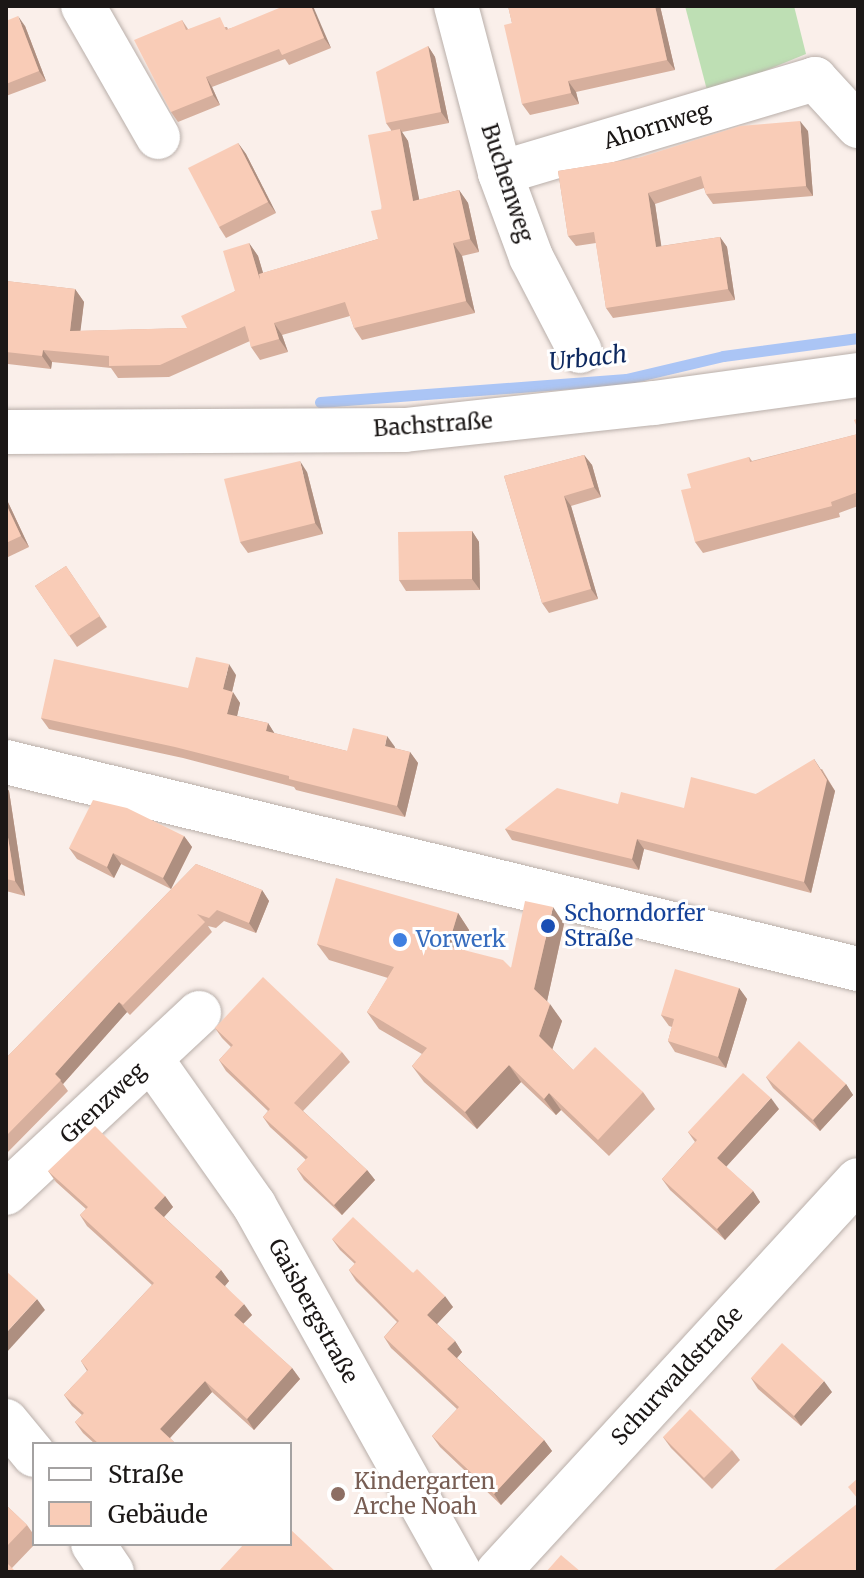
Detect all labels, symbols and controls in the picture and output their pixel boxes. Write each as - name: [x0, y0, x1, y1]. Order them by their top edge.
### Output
- street label: Ahornweg: [600, 97, 714, 155]
- street label: Buchenweg: [475, 121, 539, 245]
- water label: Urbach: [548, 340, 628, 376]
- street label: Bachstraße: [372, 408, 494, 442]
- place label: Schorndorfer Straße: [564, 900, 705, 952]
- marker: Schorndorfer Straße: [539, 917, 557, 935]
- place label: Vorwerk: [416, 927, 506, 953]
- marker: Vorwerk: [391, 931, 409, 949]
- street label: Grenzweg: [55, 1057, 151, 1149]
- street label: Gaisbergstraße: [263, 1234, 363, 1388]
- street label: Schurwaldstraße: [606, 1301, 748, 1451]
- legend: [32, 1442, 292, 1546]
- text: Straße: [108, 1459, 183, 1490]
- place label: Kindergarten Arche Noah: [354, 1468, 495, 1520]
- marker: Kindergarten Arche Noah: [329, 1485, 347, 1503]
- text: Gebäude: [108, 1499, 208, 1530]

